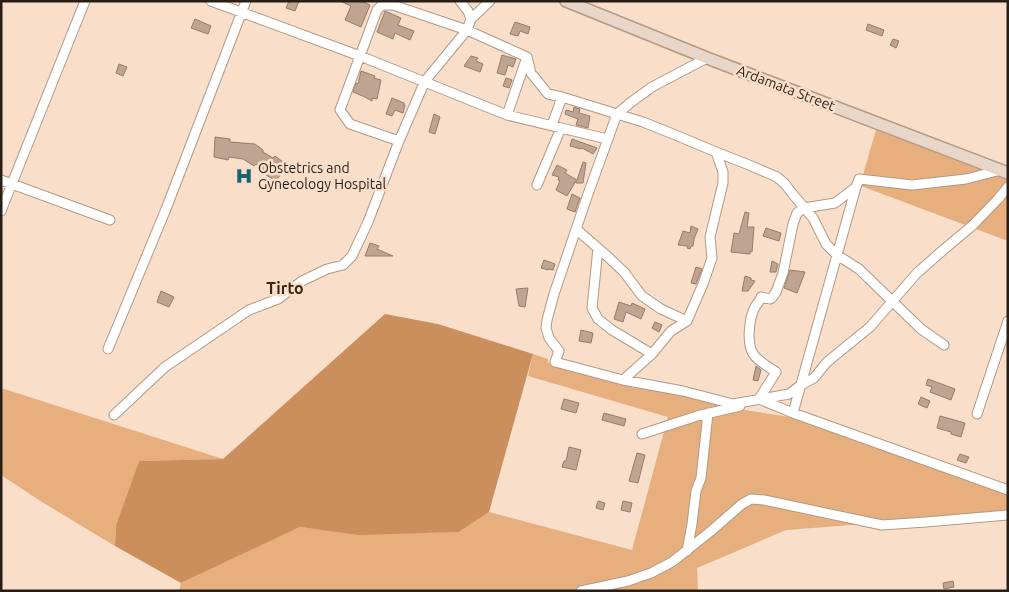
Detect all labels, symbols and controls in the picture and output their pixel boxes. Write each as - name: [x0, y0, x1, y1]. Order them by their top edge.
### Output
- street label: Ardamata Street: [735, 62, 838, 114]
- place label: Obstetrics and Gynecology Hospital: [258, 160, 386, 192]
- hospital icon: Obstetrics and Gynecology Hospital: [234, 166, 254, 186]
- district label: Tirto: [266, 279, 304, 297]

